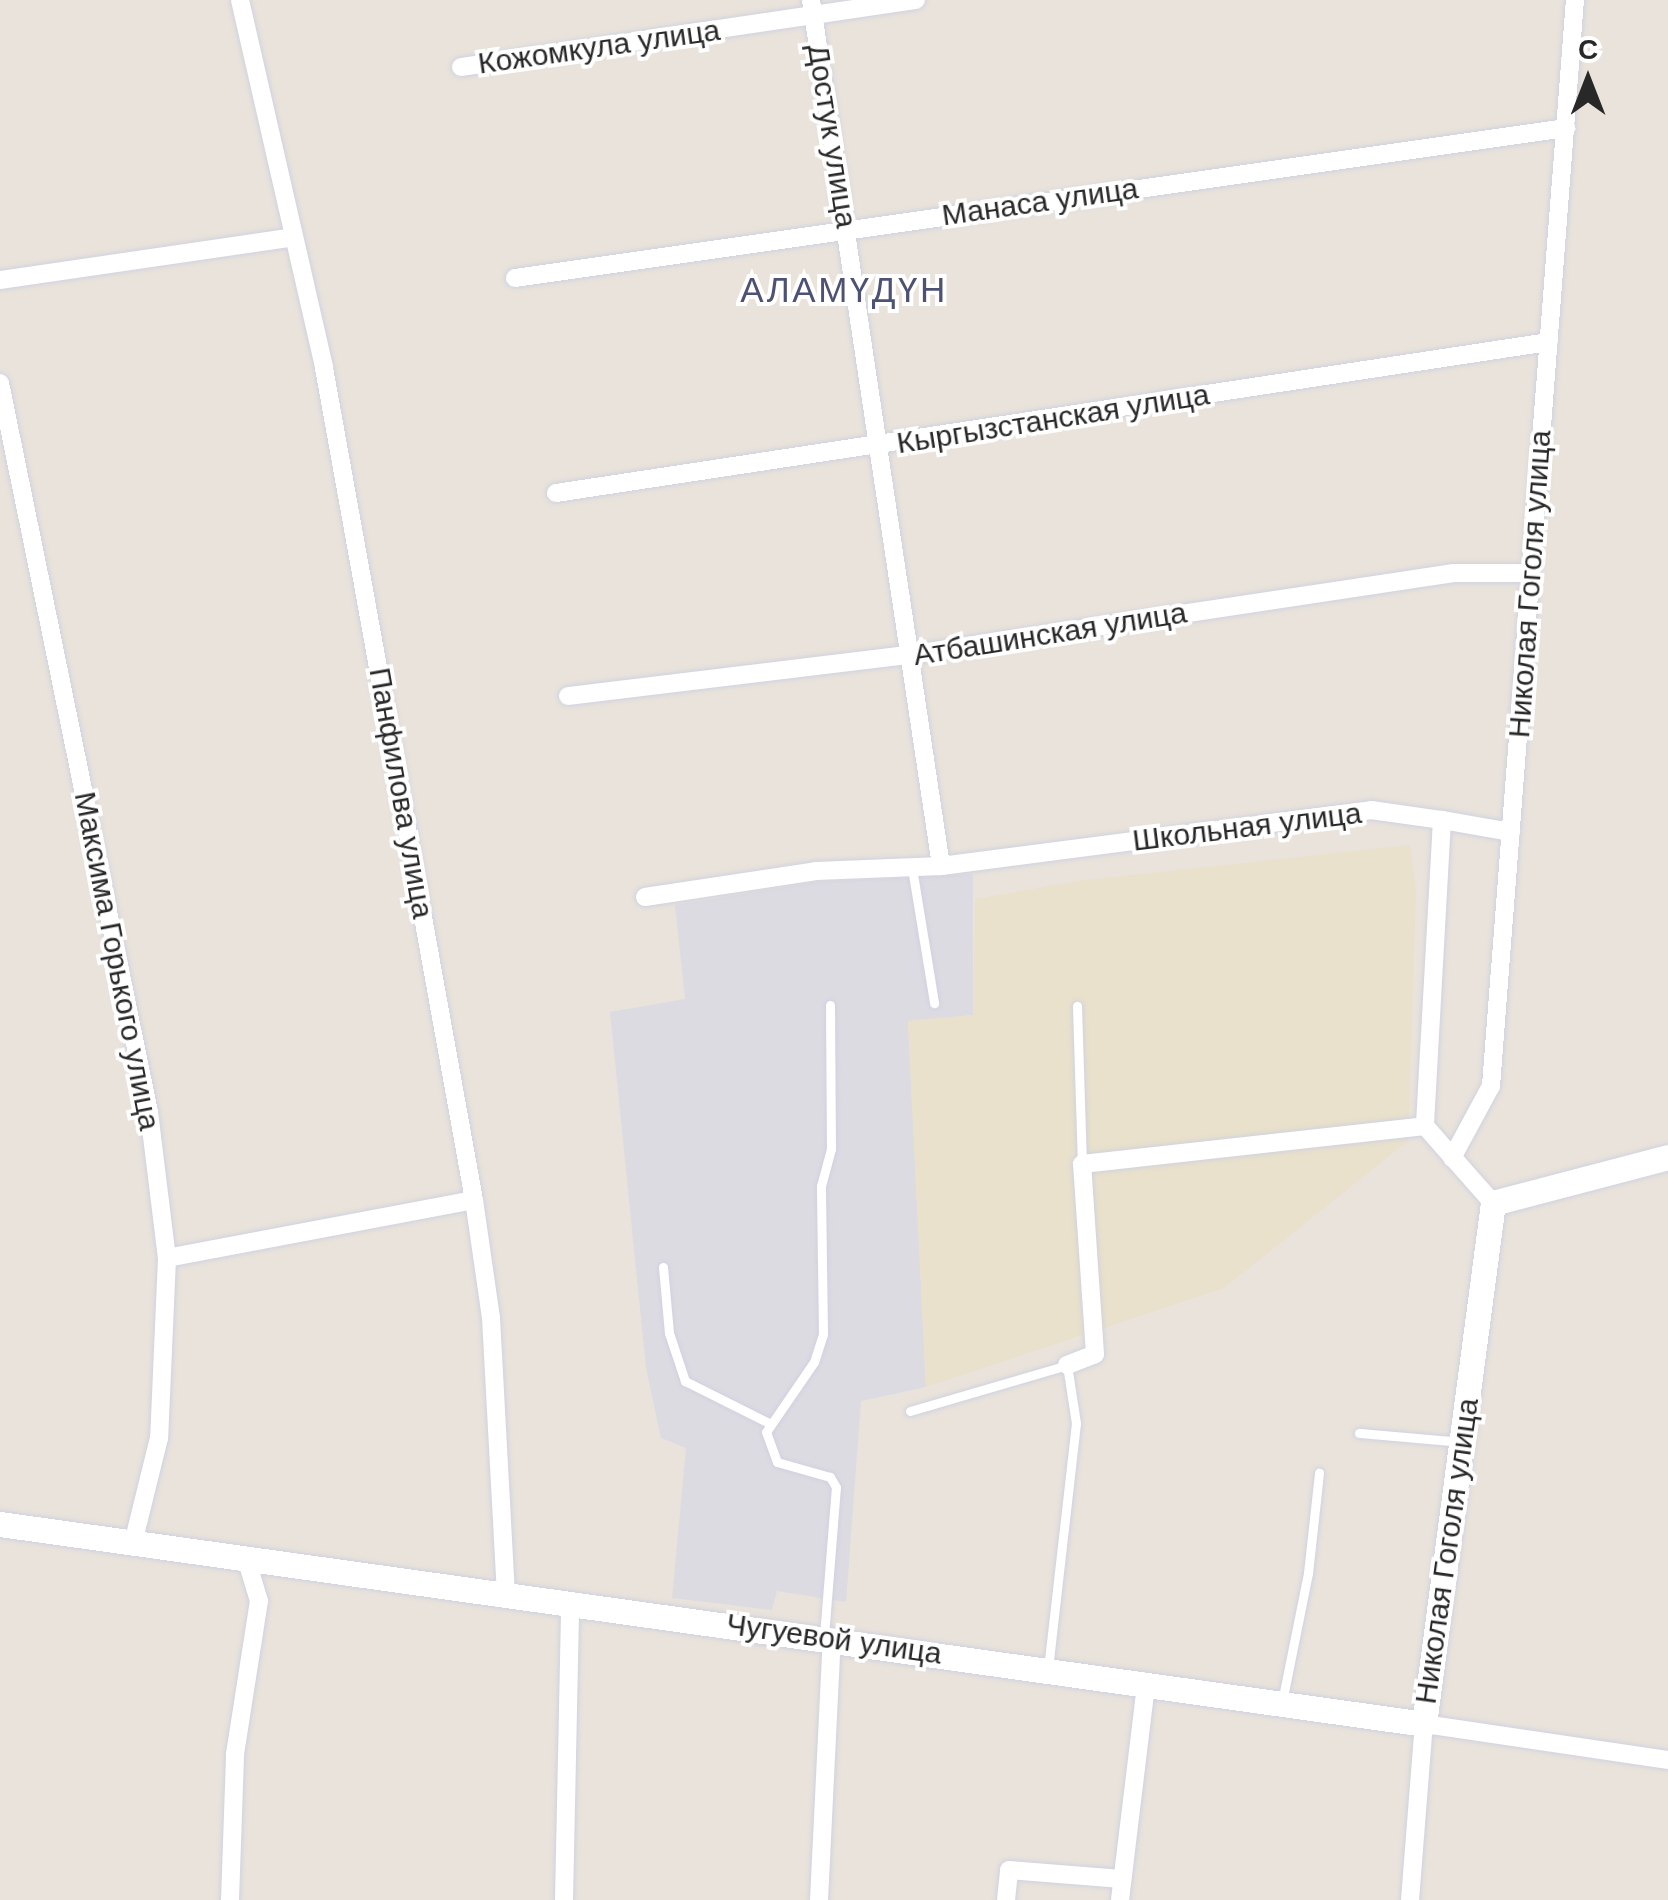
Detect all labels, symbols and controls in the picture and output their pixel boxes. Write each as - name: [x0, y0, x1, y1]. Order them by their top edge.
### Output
- street label: Кожомкула улица: [476, 12, 722, 82]
- north arrow: [1538, 30, 1638, 130]
- text: С: [1578, 34, 1598, 65]
- street label: Достук улица: [800, 42, 864, 230]
- street label: Манаса улица: [940, 170, 1140, 234]
- district label: АЛАМҮДҮН: [740, 269, 948, 311]
- street label: Кыргызстанская улица: [894, 377, 1212, 461]
- street label: Николая Гоголя улица: [1501, 429, 1559, 739]
- street label: Атбашинская улица: [911, 595, 1189, 673]
- street label: Панфилова улица: [361, 665, 441, 921]
- street label: Максима Горького улица: [67, 789, 167, 1133]
- street label: Школьная улица: [1130, 795, 1364, 859]
- street label: Николая Гоголя улица: [1408, 1396, 1486, 1706]
- street label: Чугуевой улица: [724, 1606, 944, 1672]

